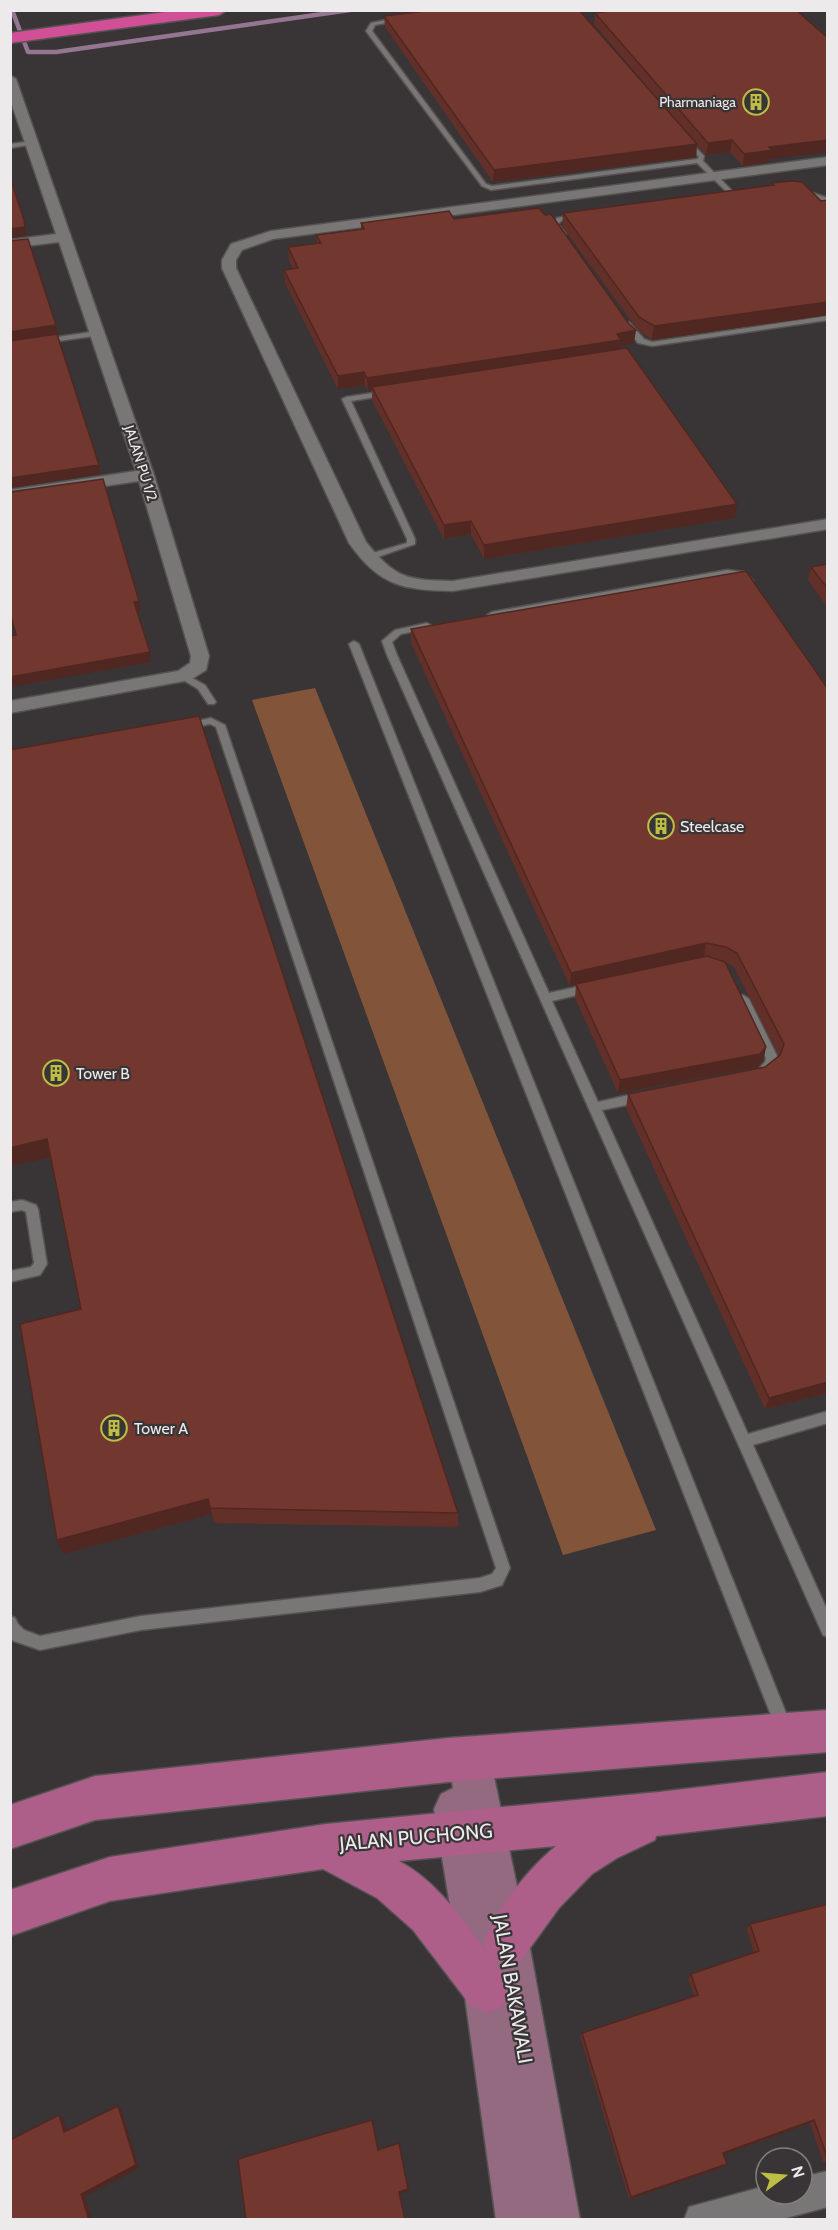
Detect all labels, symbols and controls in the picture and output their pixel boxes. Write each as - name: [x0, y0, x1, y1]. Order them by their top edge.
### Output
- building icon: Pharmaniaga: [741, 87, 771, 117]
- place label: Pharmaniaga: [659, 93, 736, 111]
- street label: JALAN PU 1/2: [120, 422, 162, 503]
- building icon: Steelcase: [646, 811, 676, 841]
- place label: Steelcase: [680, 817, 744, 836]
- building icon: Tower B: [41, 1058, 71, 1088]
- place label: Tower B: [76, 1064, 130, 1083]
- building icon: Tower A: [99, 1413, 129, 1443]
- place label: Tower A: [134, 1419, 188, 1438]
- street label: JALAN PUCHONG: [337, 1818, 494, 1856]
- street label: JALAN BAKAWALI: [488, 1912, 538, 2065]
- north arrow: [754, 2146, 814, 2206]
- text: N: [787, 2164, 809, 2180]

